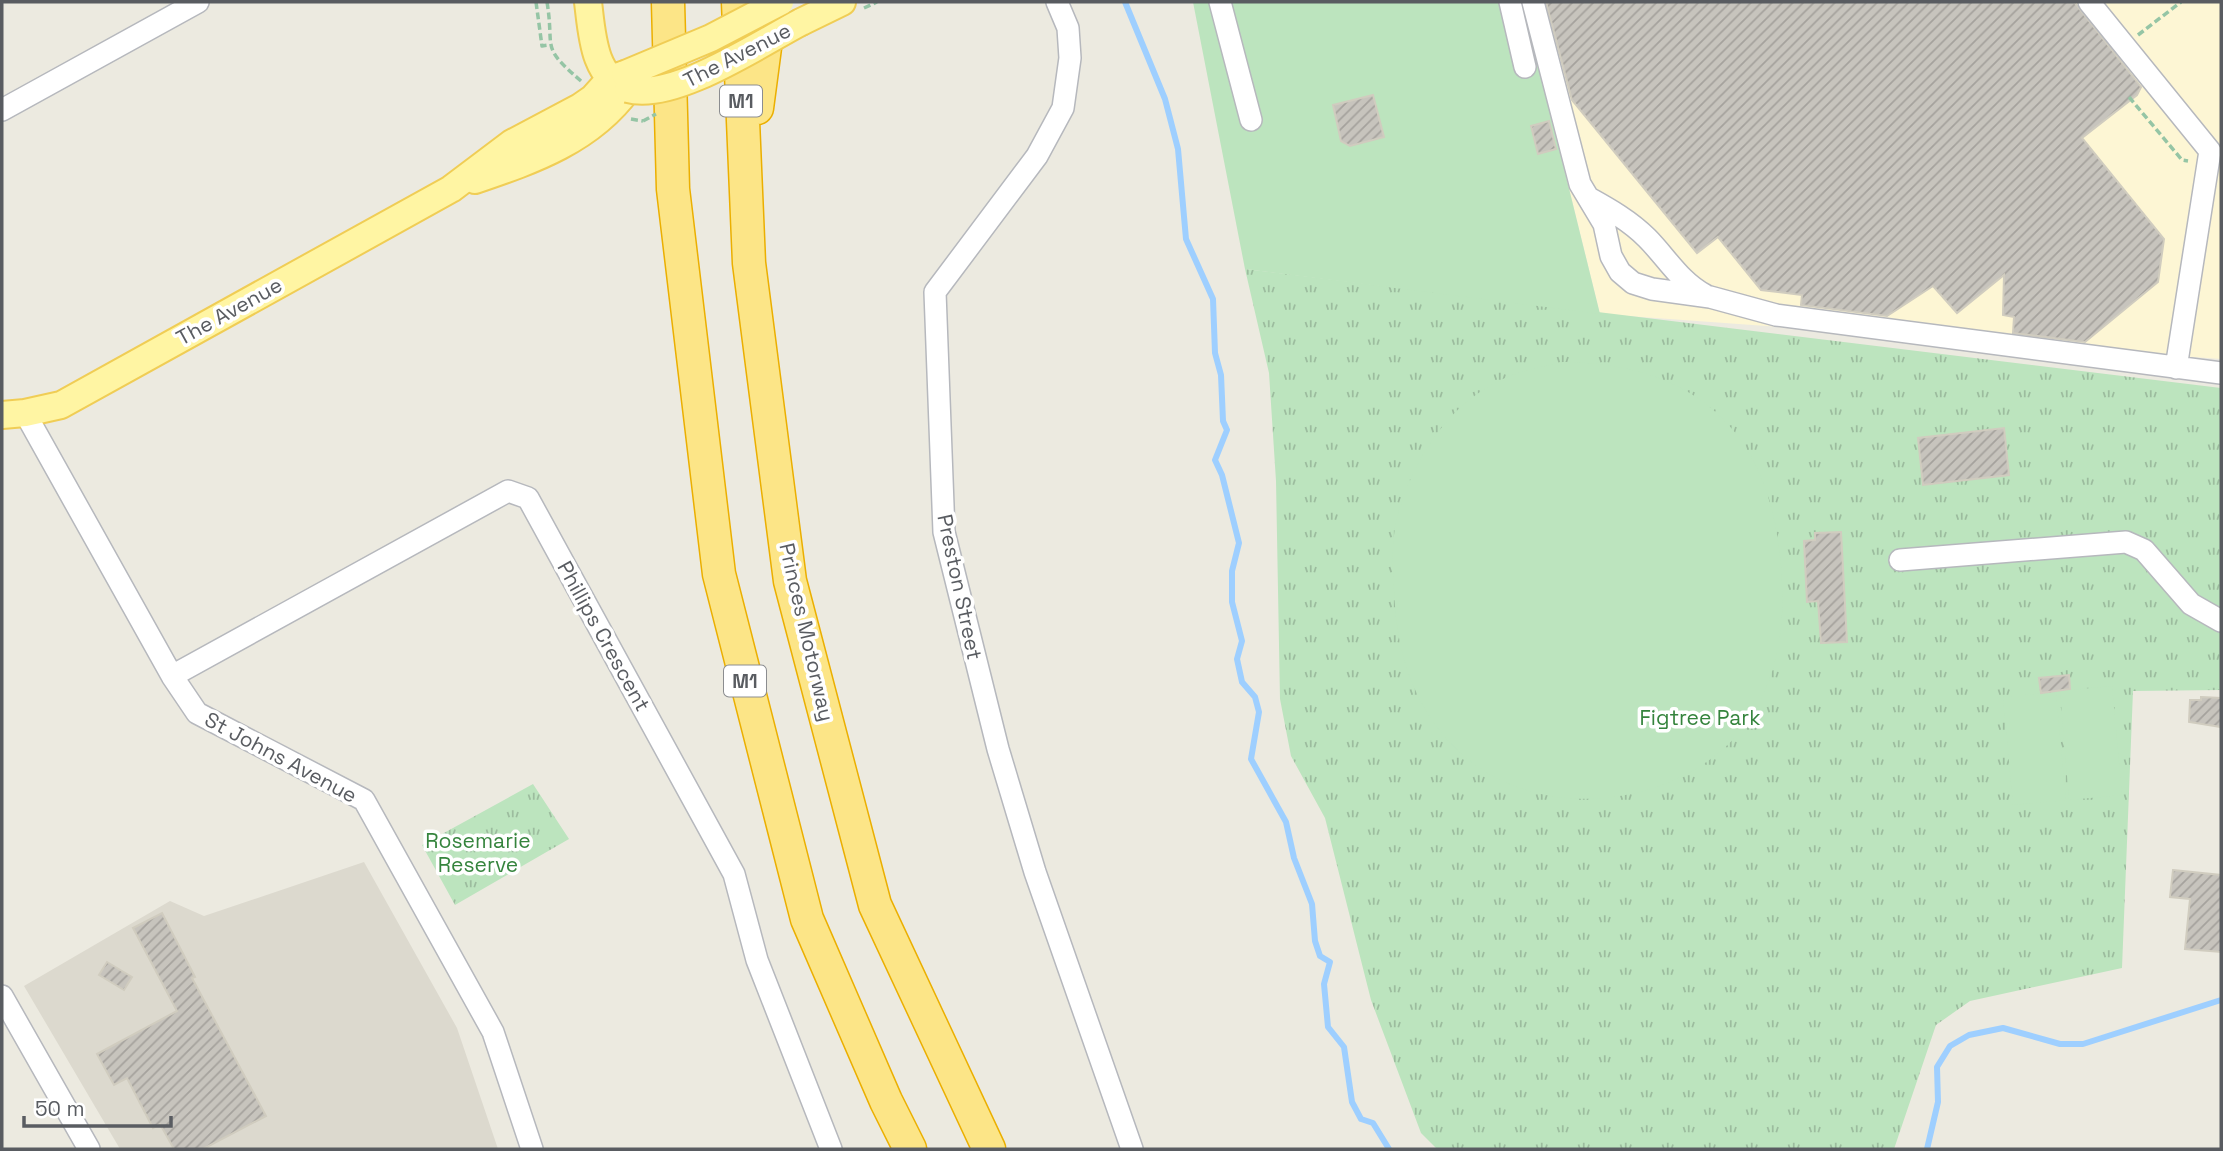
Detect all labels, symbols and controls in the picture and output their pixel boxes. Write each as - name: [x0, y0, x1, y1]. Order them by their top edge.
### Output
- street label: The Avenue: [679, 16, 795, 94]
- road number: M1: [720, 86, 762, 116]
- street label: The Avenue: [171, 271, 287, 351]
- street label: Preston Street: [931, 512, 989, 662]
- street label: Princes Motorway: [773, 540, 841, 724]
- street label: Phillips Crescent: [552, 556, 656, 716]
- road number: M1: [724, 666, 766, 696]
- park label: Figtree Park: [1639, 704, 1761, 731]
- street label: St Johns Avenue: [200, 705, 362, 809]
- park label: Rosemarie Reserve: [425, 827, 531, 878]
- scale bar: [24, 1084, 172, 1128]
- text: 50 m: [35, 1095, 85, 1122]

